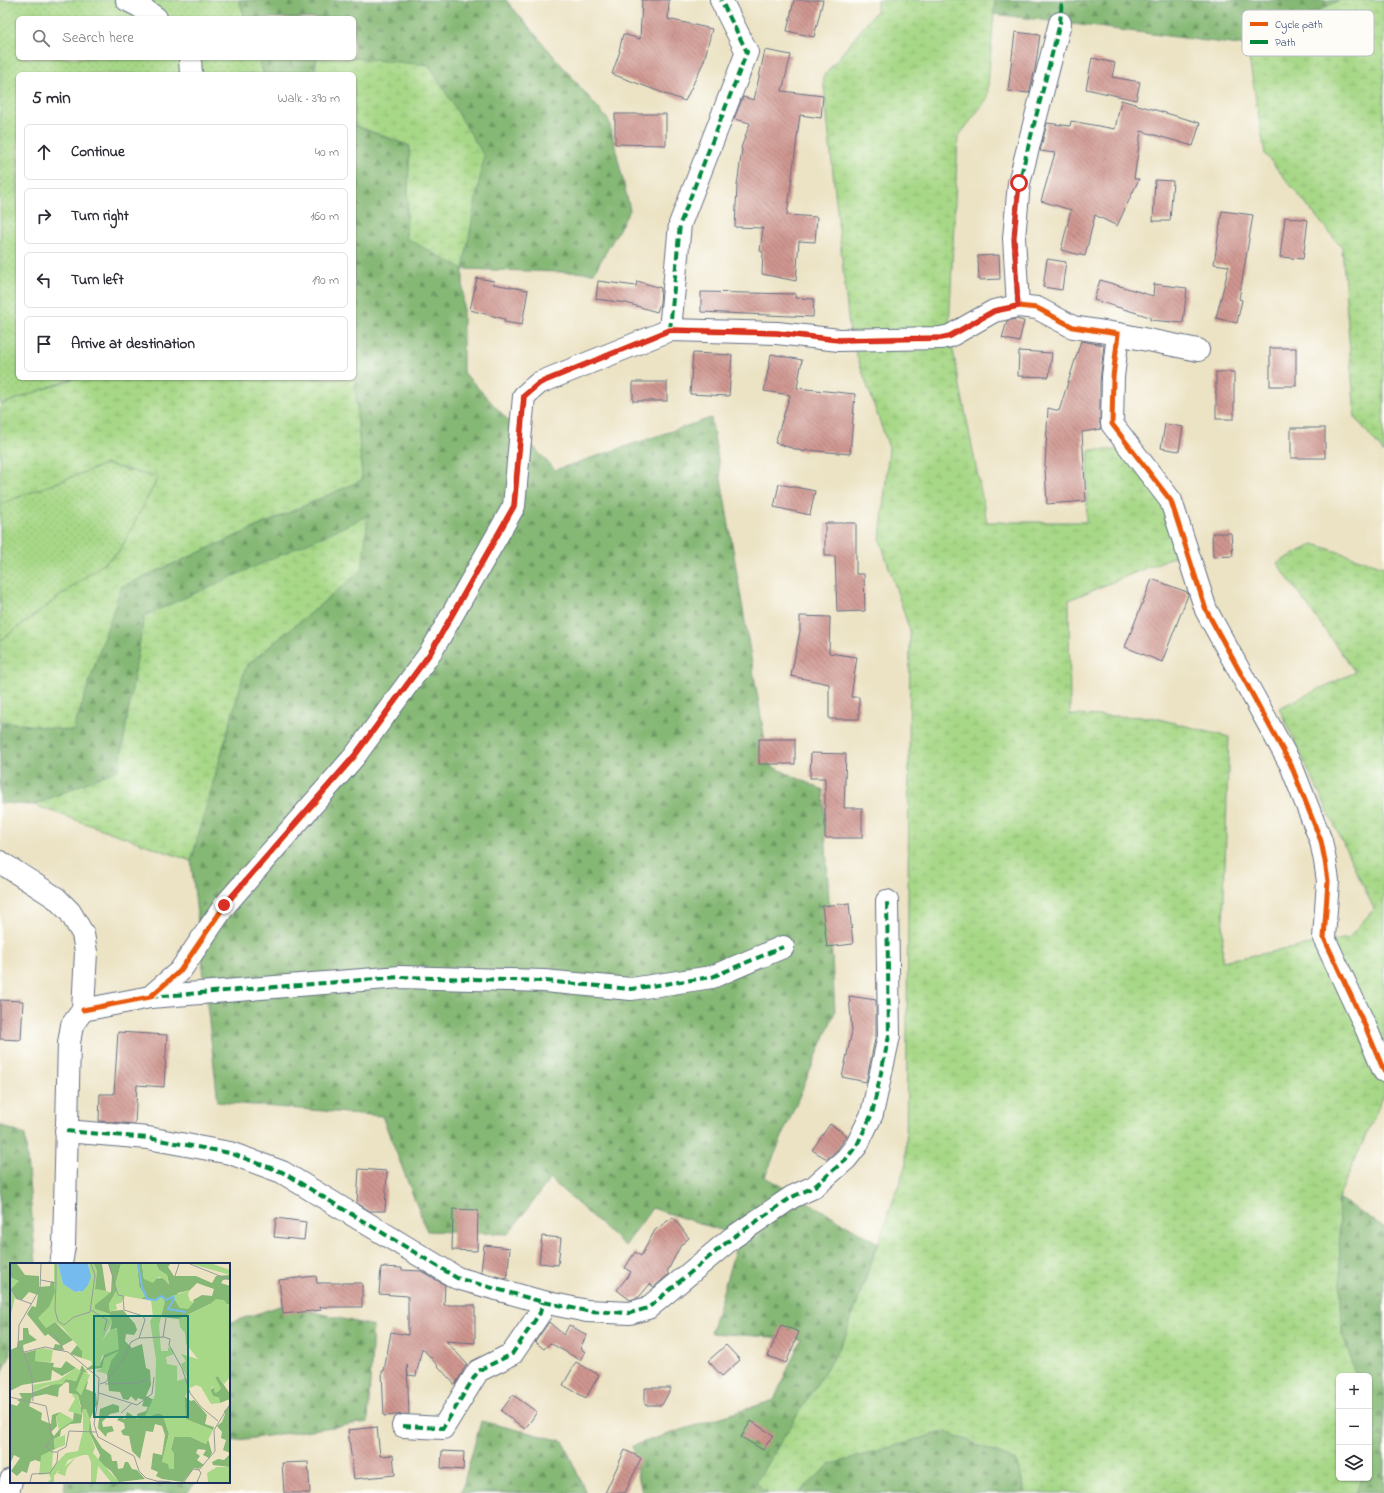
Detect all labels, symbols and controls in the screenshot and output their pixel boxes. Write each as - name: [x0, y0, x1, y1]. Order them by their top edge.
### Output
- legend: [1242, 10, 1374, 56]
- search box: [16, 16, 356, 60]
- text: Cycle path: [1275, 17, 1323, 34]
- icon: search: [30, 27, 52, 49]
- text: Search here: [62, 27, 134, 49]
- text: Path: [1275, 35, 1296, 51]
- text: 5 min: [32, 86, 71, 111]
- text: Walk · 390 m: [278, 89, 340, 108]
- icon: ahead: [33, 141, 55, 163]
- text: Continue: [71, 141, 125, 163]
- text: 40 m: [315, 143, 339, 162]
- route start: [1010, 174, 1028, 192]
- icon: right: [33, 205, 55, 227]
- text: Turn right: [71, 205, 129, 227]
- text: 160 m: [310, 207, 339, 226]
- icon: left: [33, 269, 55, 291]
- text: Turn left: [71, 269, 124, 291]
- text: 190 m: [312, 271, 339, 290]
- icon: arrive: [33, 333, 55, 355]
- text: Arrive at destination: [71, 333, 195, 355]
- route end: [215, 896, 233, 914]
- inset map: [10, 1263, 230, 1483]
- map controls: [1336, 1373, 1372, 1481]
- button: +: [1336, 1373, 1372, 1409]
- button: −: [1336, 1409, 1372, 1445]
- button: layers: [1336, 1445, 1372, 1481]

